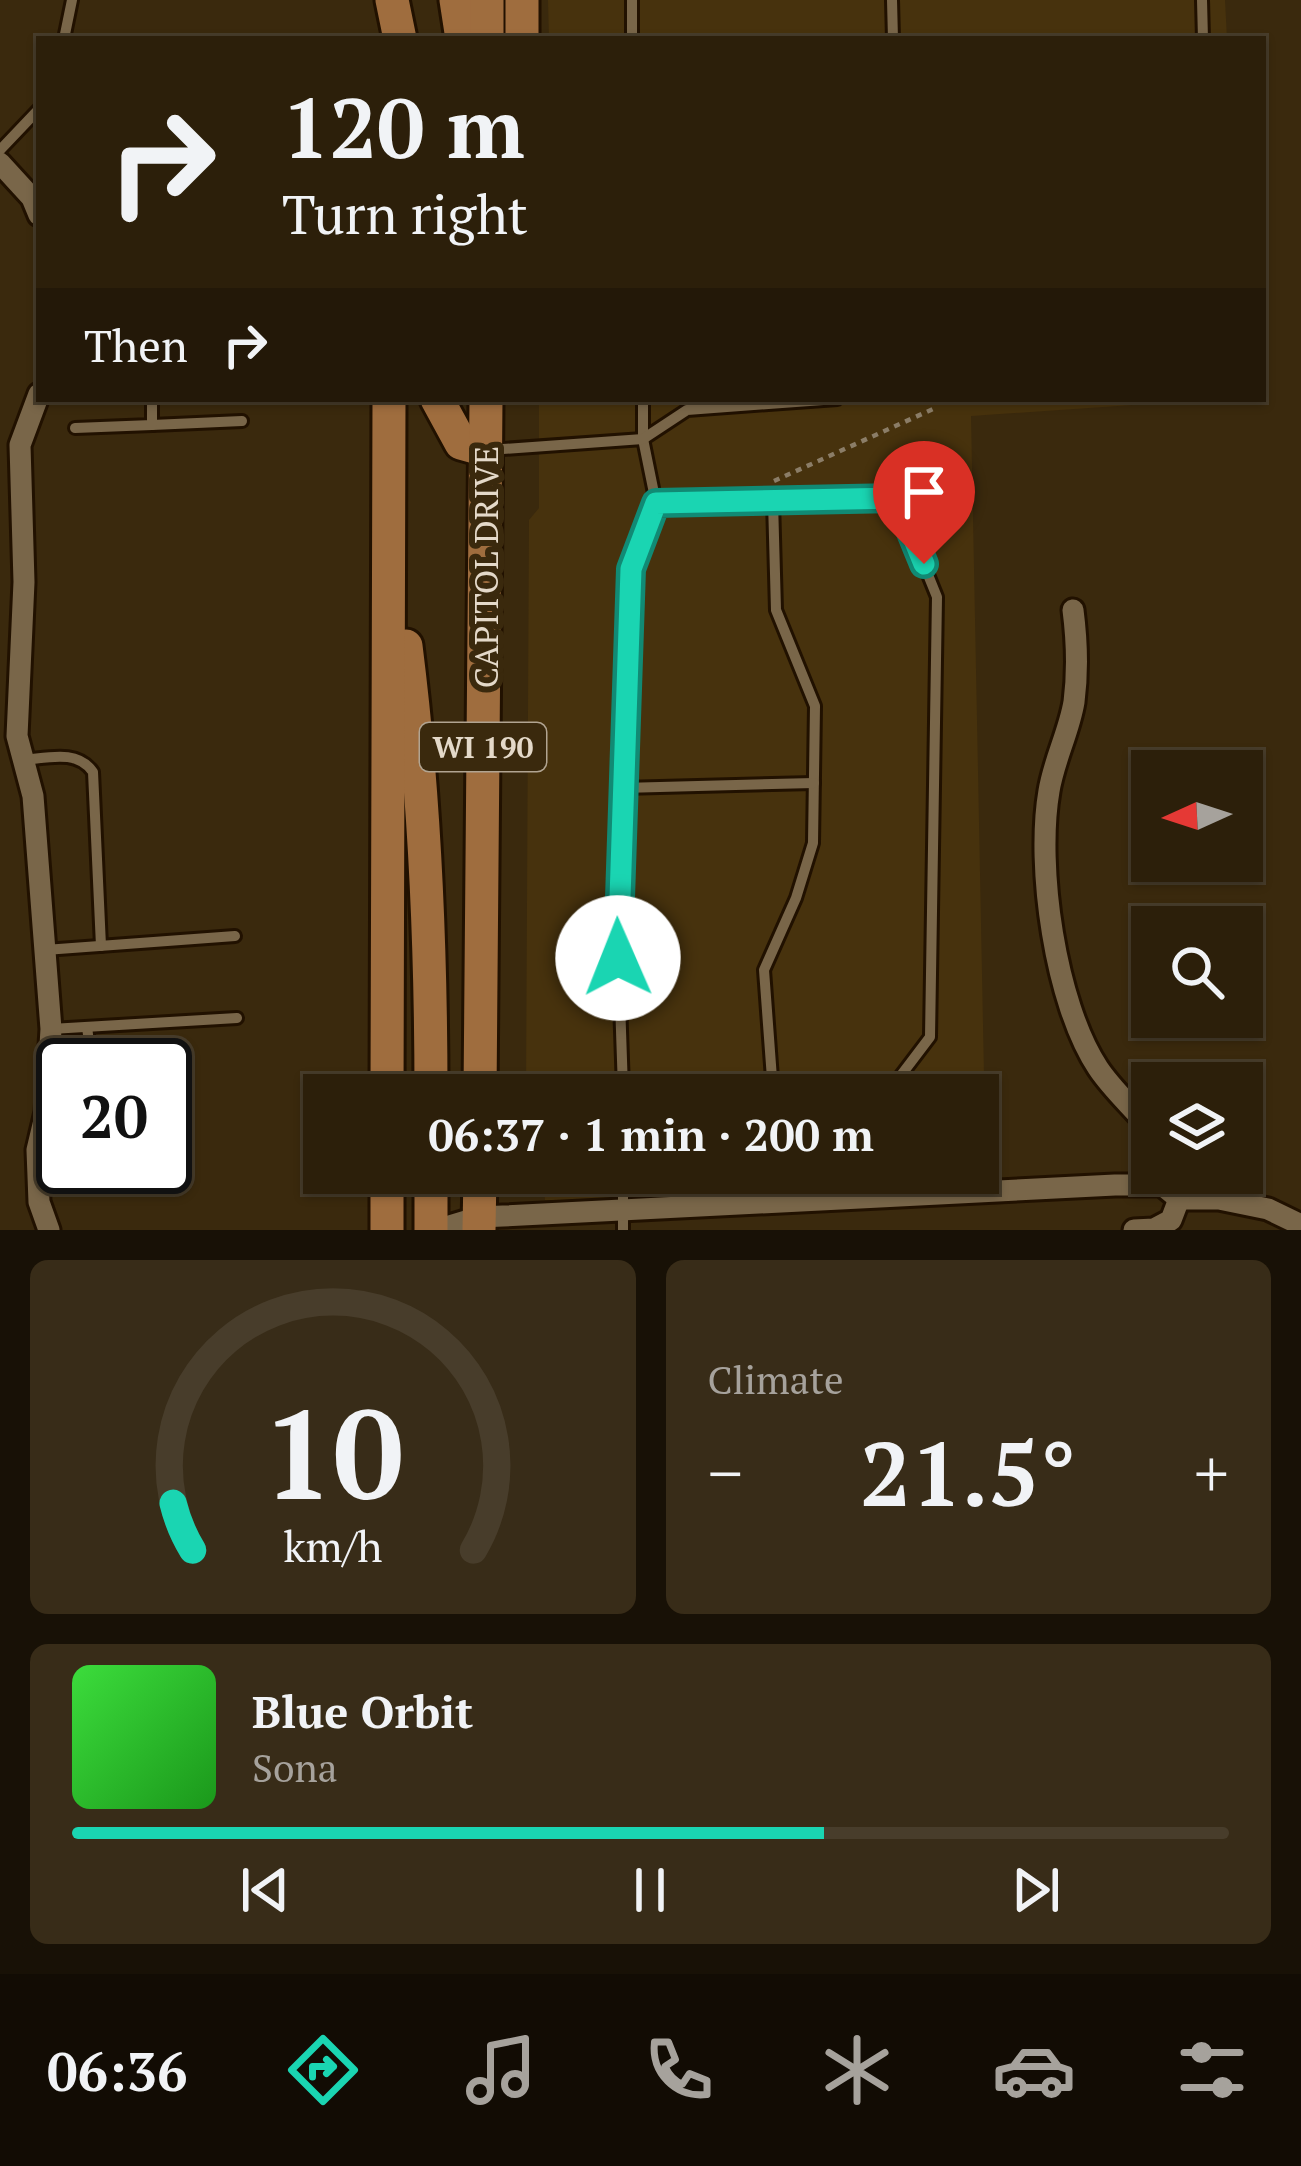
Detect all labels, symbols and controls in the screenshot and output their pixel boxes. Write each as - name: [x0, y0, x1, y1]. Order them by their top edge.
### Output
- text: 120 m: [282, 71, 525, 182]
- icon: right: [84, 84, 240, 240]
- text: Turn right: [282, 178, 528, 249]
- icon: right: [212, 312, 278, 378]
- text: Then: [84, 315, 188, 375]
- pin: [873, 441, 975, 564]
- street label: CAPITOL DRIVE: [464, 446, 507, 688]
- icon: arrive: [891, 459, 957, 525]
- road number: WI 190: [420, 723, 546, 771]
- north arrow: [1131, 750, 1263, 882]
- map controls: [1131, 750, 1263, 1194]
- position arrow: [555, 895, 681, 1021]
- button: search: [1131, 906, 1263, 1038]
- speed limit sign: 20: [36, 1038, 192, 1194]
- button: layers: [1131, 1062, 1263, 1194]
- text: 06:37 · 1 min · 200 m: [428, 1104, 874, 1164]
- text: Climate: [708, 1353, 844, 1405]
- text: 10: [262, 1369, 403, 1535]
- text: 21.5°: [860, 1412, 1076, 1532]
- text: −: [708, 1428, 743, 1516]
- text: +: [1194, 1428, 1229, 1516]
- text: km/h: [283, 1517, 382, 1574]
- text: Blue Orbit: [252, 1681, 473, 1741]
- text: Sona: [252, 1741, 337, 1793]
- icon: previous: [232, 1857, 298, 1923]
- icon: pause: [617, 1857, 683, 1923]
- icon: next: [1003, 1857, 1069, 1923]
- icon: directions: [281, 2028, 365, 2112]
- icon: music: [459, 2028, 543, 2112]
- icon: phone: [637, 2028, 721, 2112]
- icon: climate: [815, 2028, 899, 2112]
- icon: car: [992, 2028, 1076, 2112]
- icon: filters: [1170, 2028, 1254, 2112]
- text: 06:36: [47, 2035, 187, 2106]

